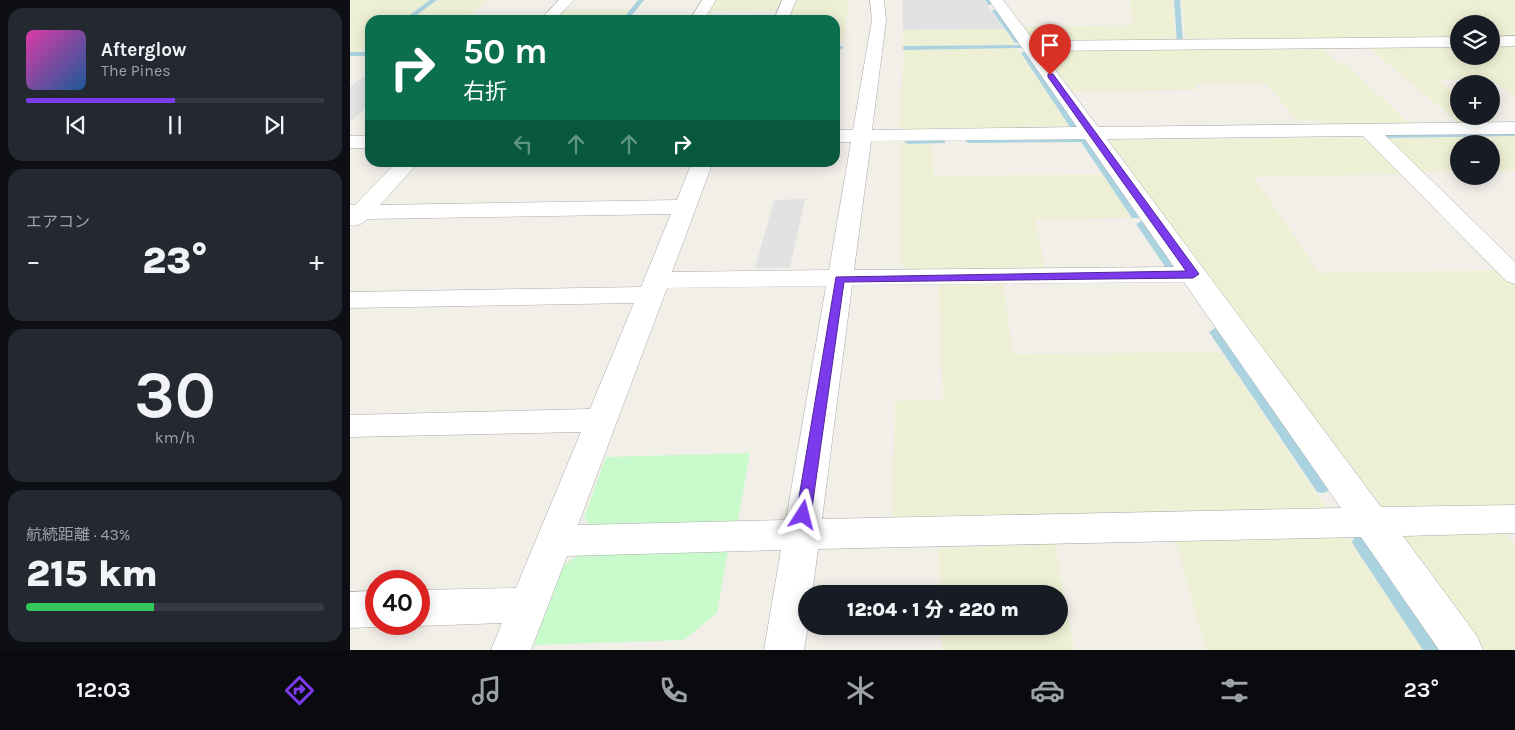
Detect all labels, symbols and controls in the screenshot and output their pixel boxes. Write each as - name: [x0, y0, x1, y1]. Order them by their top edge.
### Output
- map controls: [1450, 15, 1500, 185]
- button: layers: [1450, 15, 1500, 65]
- pin: [1029, 24, 1071, 75]
- text: 50 m: [463, 31, 548, 72]
- icon: arrive: [1036, 31, 1064, 59]
- icon: right: [380, 35, 445, 100]
- text: Afterglow: [101, 39, 187, 61]
- text: The Pines: [101, 61, 171, 80]
- button: +: [1450, 75, 1500, 125]
- text: 右折: [463, 79, 507, 105]
- icon: previous: [62, 111, 90, 139]
- icon: pause: [161, 111, 189, 139]
- icon: next: [260, 111, 288, 139]
- icon: left: [509, 130, 537, 158]
- icon: ahead: [562, 130, 590, 158]
- icon: ahead: [615, 130, 643, 158]
- icon: right: [668, 130, 696, 158]
- button: −: [1450, 135, 1500, 185]
- text: エアコン: [26, 212, 90, 231]
- text: 23°: [142, 238, 208, 283]
- text: −: [26, 244, 41, 277]
- text: +: [309, 244, 324, 277]
- text: 30: [134, 357, 216, 433]
- text: km/h: [155, 428, 195, 447]
- position arrow: [776, 488, 828, 540]
- text: 航続距離 · 43%: [26, 525, 130, 544]
- text: 215 km: [26, 551, 158, 596]
- speed limit sign: 40: [365, 570, 430, 635]
- text: 12:04 · 1 分 · 220 m: [847, 599, 1019, 621]
- icon: directions: [282, 673, 317, 708]
- icon: music: [469, 673, 504, 708]
- icon: phone: [656, 673, 691, 708]
- icon: climate: [843, 673, 878, 708]
- icon: car: [1030, 673, 1065, 708]
- icon: filters: [1217, 673, 1252, 708]
- text: 12:03: [76, 677, 131, 703]
- text: 23°: [1404, 677, 1439, 703]

